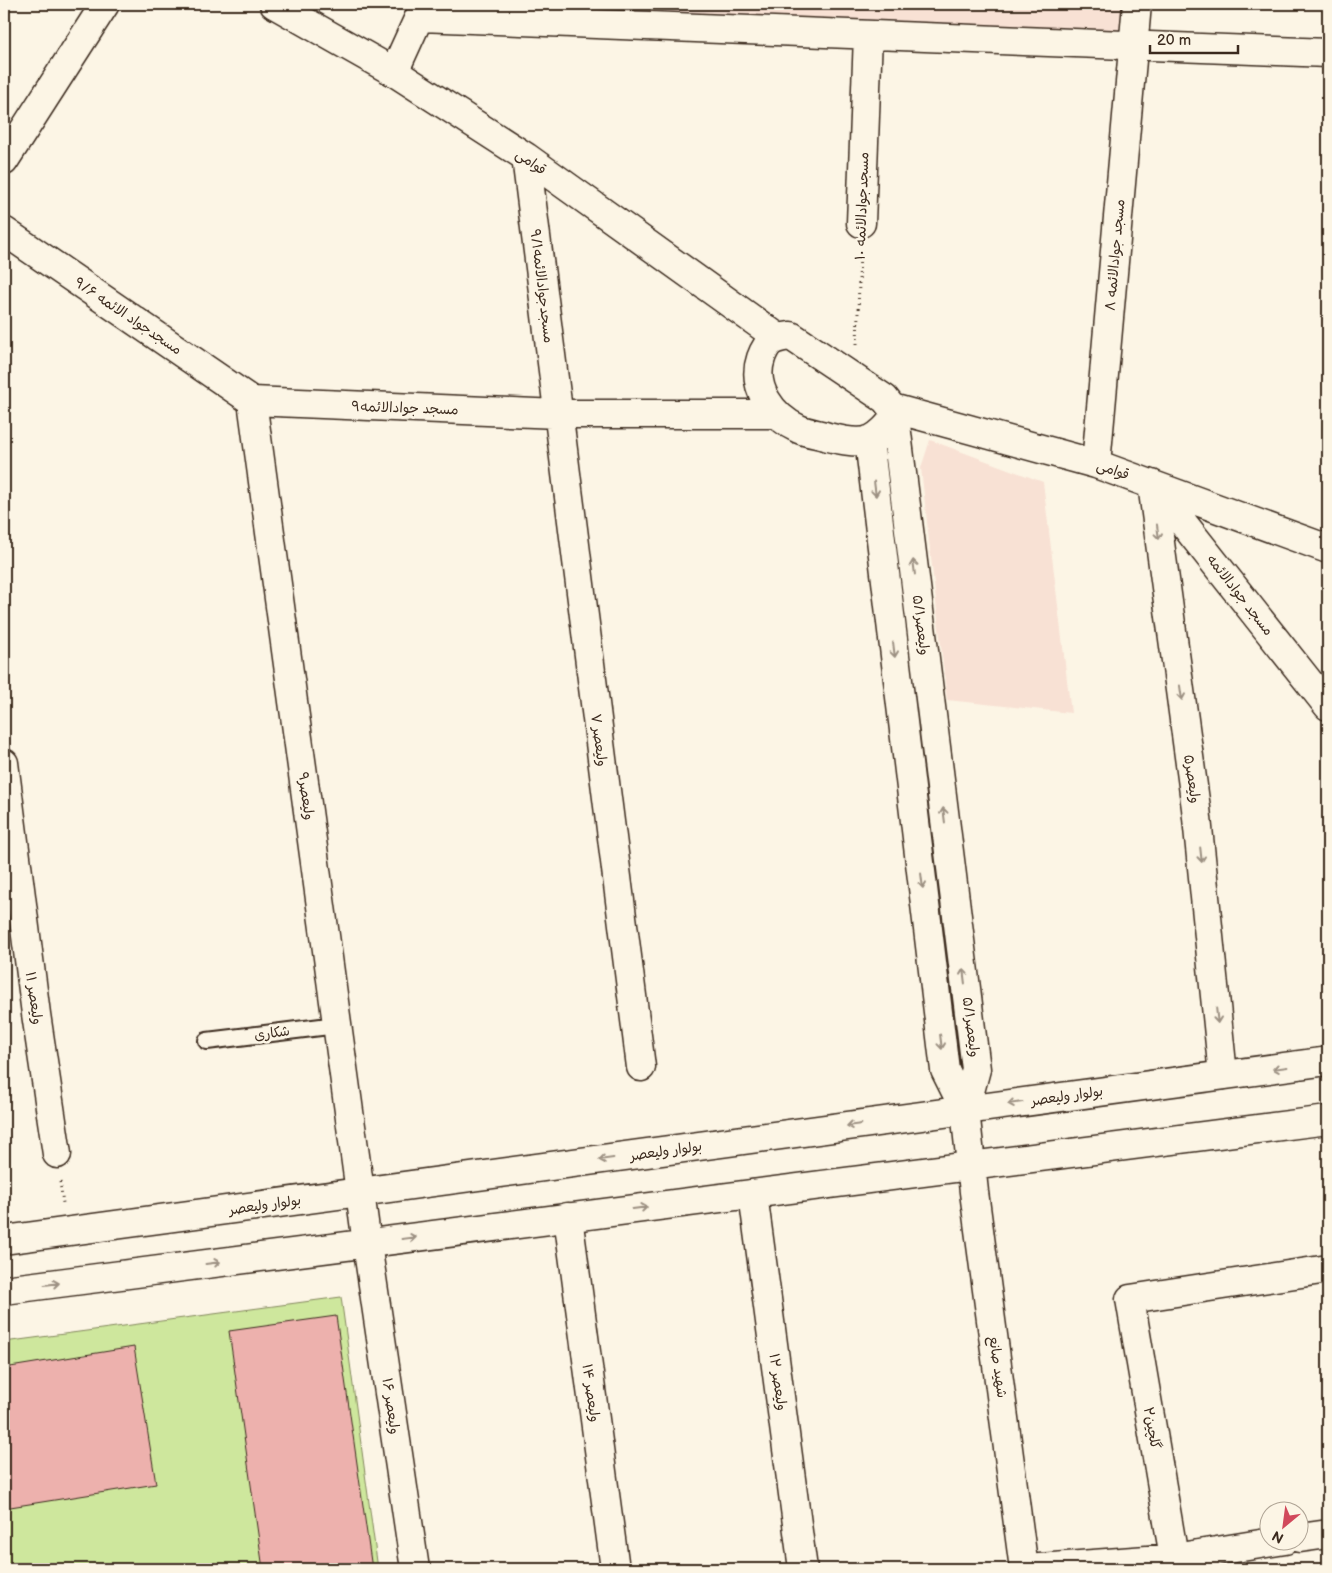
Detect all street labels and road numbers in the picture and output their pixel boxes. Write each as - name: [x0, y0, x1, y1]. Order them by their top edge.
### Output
- street label: قوامی: [512, 145, 550, 179]
- street label: مسجدجوادالائمه ۱۰: [852, 152, 872, 260]
- street label: ۸ مسجد جوادالائمه: [1102, 198, 1128, 312]
- street label: مسجدجوادالائمه۹/۱: [527, 228, 557, 344]
- street label: مسجدجواد الائمه ۹/۶: [71, 274, 185, 358]
- street label: مسجد جوادالائمه۹: [351, 398, 459, 418]
- street label: قوامی: [1094, 457, 1132, 483]
- street label: مسجد جوادالائمه: [1203, 551, 1277, 639]
- street label: ولیعصر۵/۱: [909, 594, 933, 656]
- street label: ولیعصر ۷: [587, 713, 611, 767]
- street label: ولیعصر۵: [1180, 753, 1204, 805]
- street label: ولیعصر۹: [294, 771, 318, 821]
- street label: ولیعصر ۱۱: [22, 970, 46, 1026]
- street label: ولیعصر۵/۱: [959, 996, 983, 1058]
- street label: شکاری: [253, 1022, 291, 1044]
- street label: بولوار ولیعصر: [1029, 1083, 1104, 1111]
- street label: بولوار ولیعصر: [628, 1138, 703, 1166]
- street label: بولوار ولیعصر: [227, 1192, 302, 1220]
- street label: شهید صانع: [983, 1335, 1011, 1399]
- street label: ولیعصر ۱۲: [766, 1352, 790, 1412]
- street label: ولیعصر ۱۴: [578, 1363, 604, 1423]
- street label: ولیعصر ۱۶: [379, 1377, 403, 1435]
- street label: گلچین۲: [1139, 1406, 1164, 1451]

